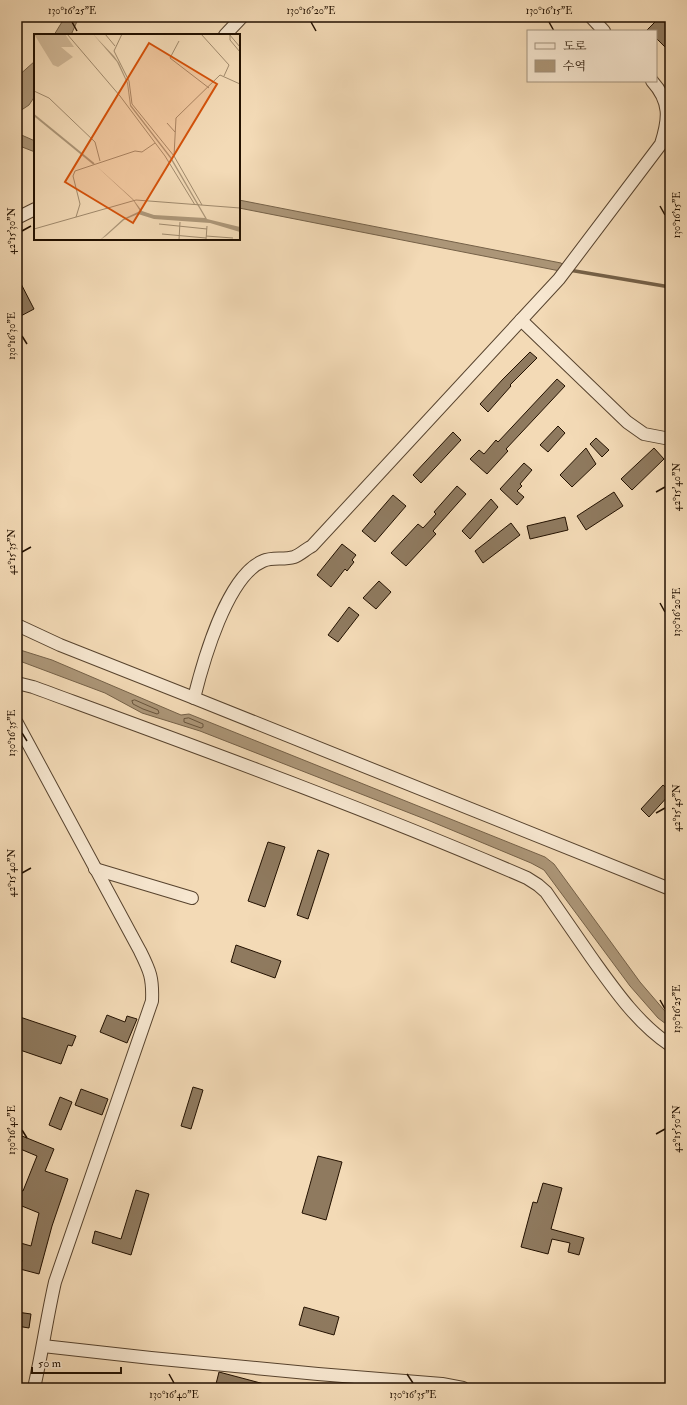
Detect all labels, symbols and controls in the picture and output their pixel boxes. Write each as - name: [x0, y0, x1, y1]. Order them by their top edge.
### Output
- text: 130°16'25"E: [48, 5, 96, 17]
- text: 130°16'20"E: [287, 5, 335, 17]
- text: 130°16'15"E: [526, 5, 572, 17]
- legend: [527, 30, 657, 82]
- inset map: [34, 34, 240, 240]
- text: 도로: [563, 39, 587, 54]
- text: 수역: [563, 59, 586, 74]
- text: 130°16'15"E: [671, 192, 683, 238]
- text: 42°15'30"N: [6, 208, 18, 254]
- text: 130°16'30"E: [6, 312, 18, 360]
- text: 42°15'40"N: [671, 463, 683, 511]
- text: 42°15'35"N: [6, 529, 18, 575]
- text: 130°16'20"E: [671, 588, 683, 636]
- text: 130°16'35"E: [6, 710, 18, 757]
- text: 42°15'45"N: [671, 784, 683, 832]
- text: 42°15'40"N: [6, 849, 18, 897]
- text: 130°16'25"E: [671, 985, 683, 1033]
- text: 130°16'40"E: [6, 1105, 18, 1155]
- text: 42°15'50"N: [671, 1105, 683, 1153]
- scale bar: [32, 1349, 121, 1375]
- text: 50 m: [38, 1356, 62, 1371]
- text: 130°16'40"E: [149, 1389, 199, 1401]
- text: 130°16'35"E: [390, 1389, 437, 1401]

